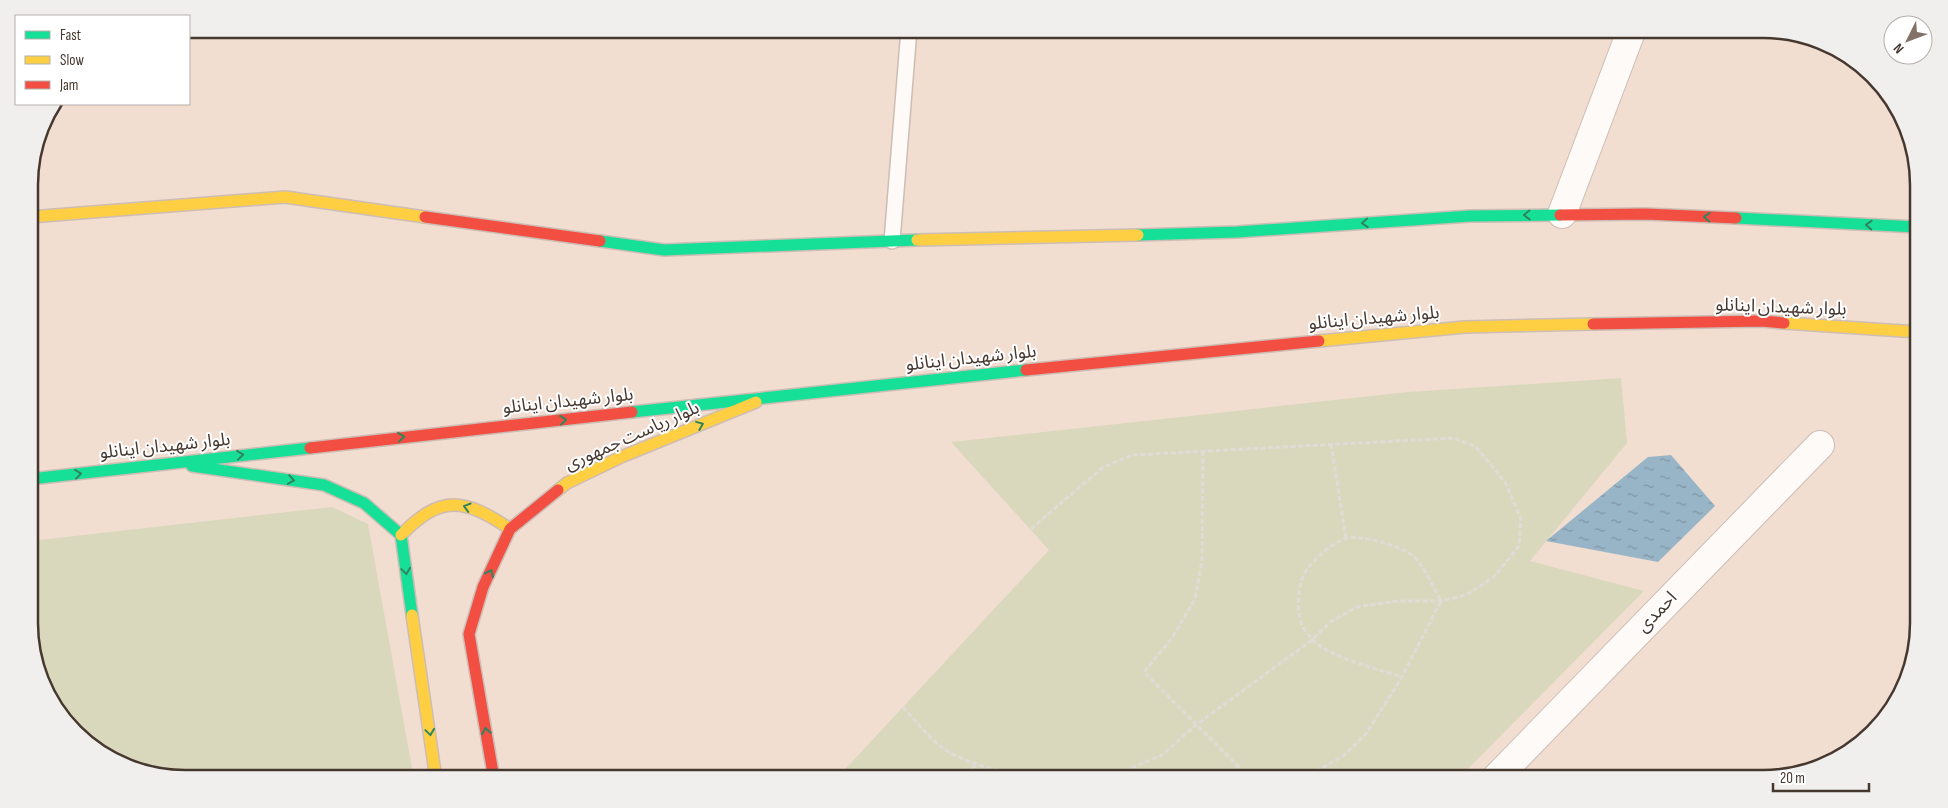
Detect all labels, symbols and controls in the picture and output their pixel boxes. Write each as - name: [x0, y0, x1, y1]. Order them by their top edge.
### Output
- legend: [15, 15, 190, 105]
- north arrow: [1883, 15, 1933, 65]
- text: Fast: [60, 26, 82, 45]
- text: N: [1890, 40, 1908, 57]
- text: Slow: [60, 51, 84, 70]
- text: Jam: [59, 76, 78, 95]
- one-way arrow: [1523, 210, 1530, 220]
- one-way arrow: [1703, 211, 1711, 222]
- one-way arrow: [1361, 218, 1369, 229]
- one-way arrow: [1865, 219, 1873, 230]
- street label: بلوار شهیدان اینانلو: [1715, 294, 1847, 320]
- street label: بلوار شهیدان اینانلو: [1308, 302, 1440, 334]
- street label: بلوار شهیدان اینانلو: [905, 341, 1037, 375]
- street label: بلوار شهیدان اینانلو: [502, 384, 634, 418]
- street label: بلوار ریاست جمهوری: [562, 397, 702, 475]
- one-way arrow: [559, 414, 567, 425]
- one-way arrow: [695, 420, 704, 431]
- street label: بلوار شهیدان اینانلو: [99, 429, 231, 463]
- one-way arrow: [397, 432, 405, 443]
- one-way arrow: [236, 450, 244, 461]
- one-way arrow: [75, 469, 83, 480]
- one-way arrow: [286, 475, 295, 485]
- one-way arrow: [464, 503, 472, 513]
- one-way arrow: [400, 567, 411, 575]
- one-way arrow: [483, 569, 494, 578]
- street label: احمدی: [1633, 587, 1681, 637]
- one-way arrow: [424, 727, 434, 736]
- one-way arrow: [482, 727, 492, 735]
- scale bar: [1773, 760, 1869, 792]
- text: 20 m: [1780, 769, 1805, 788]

